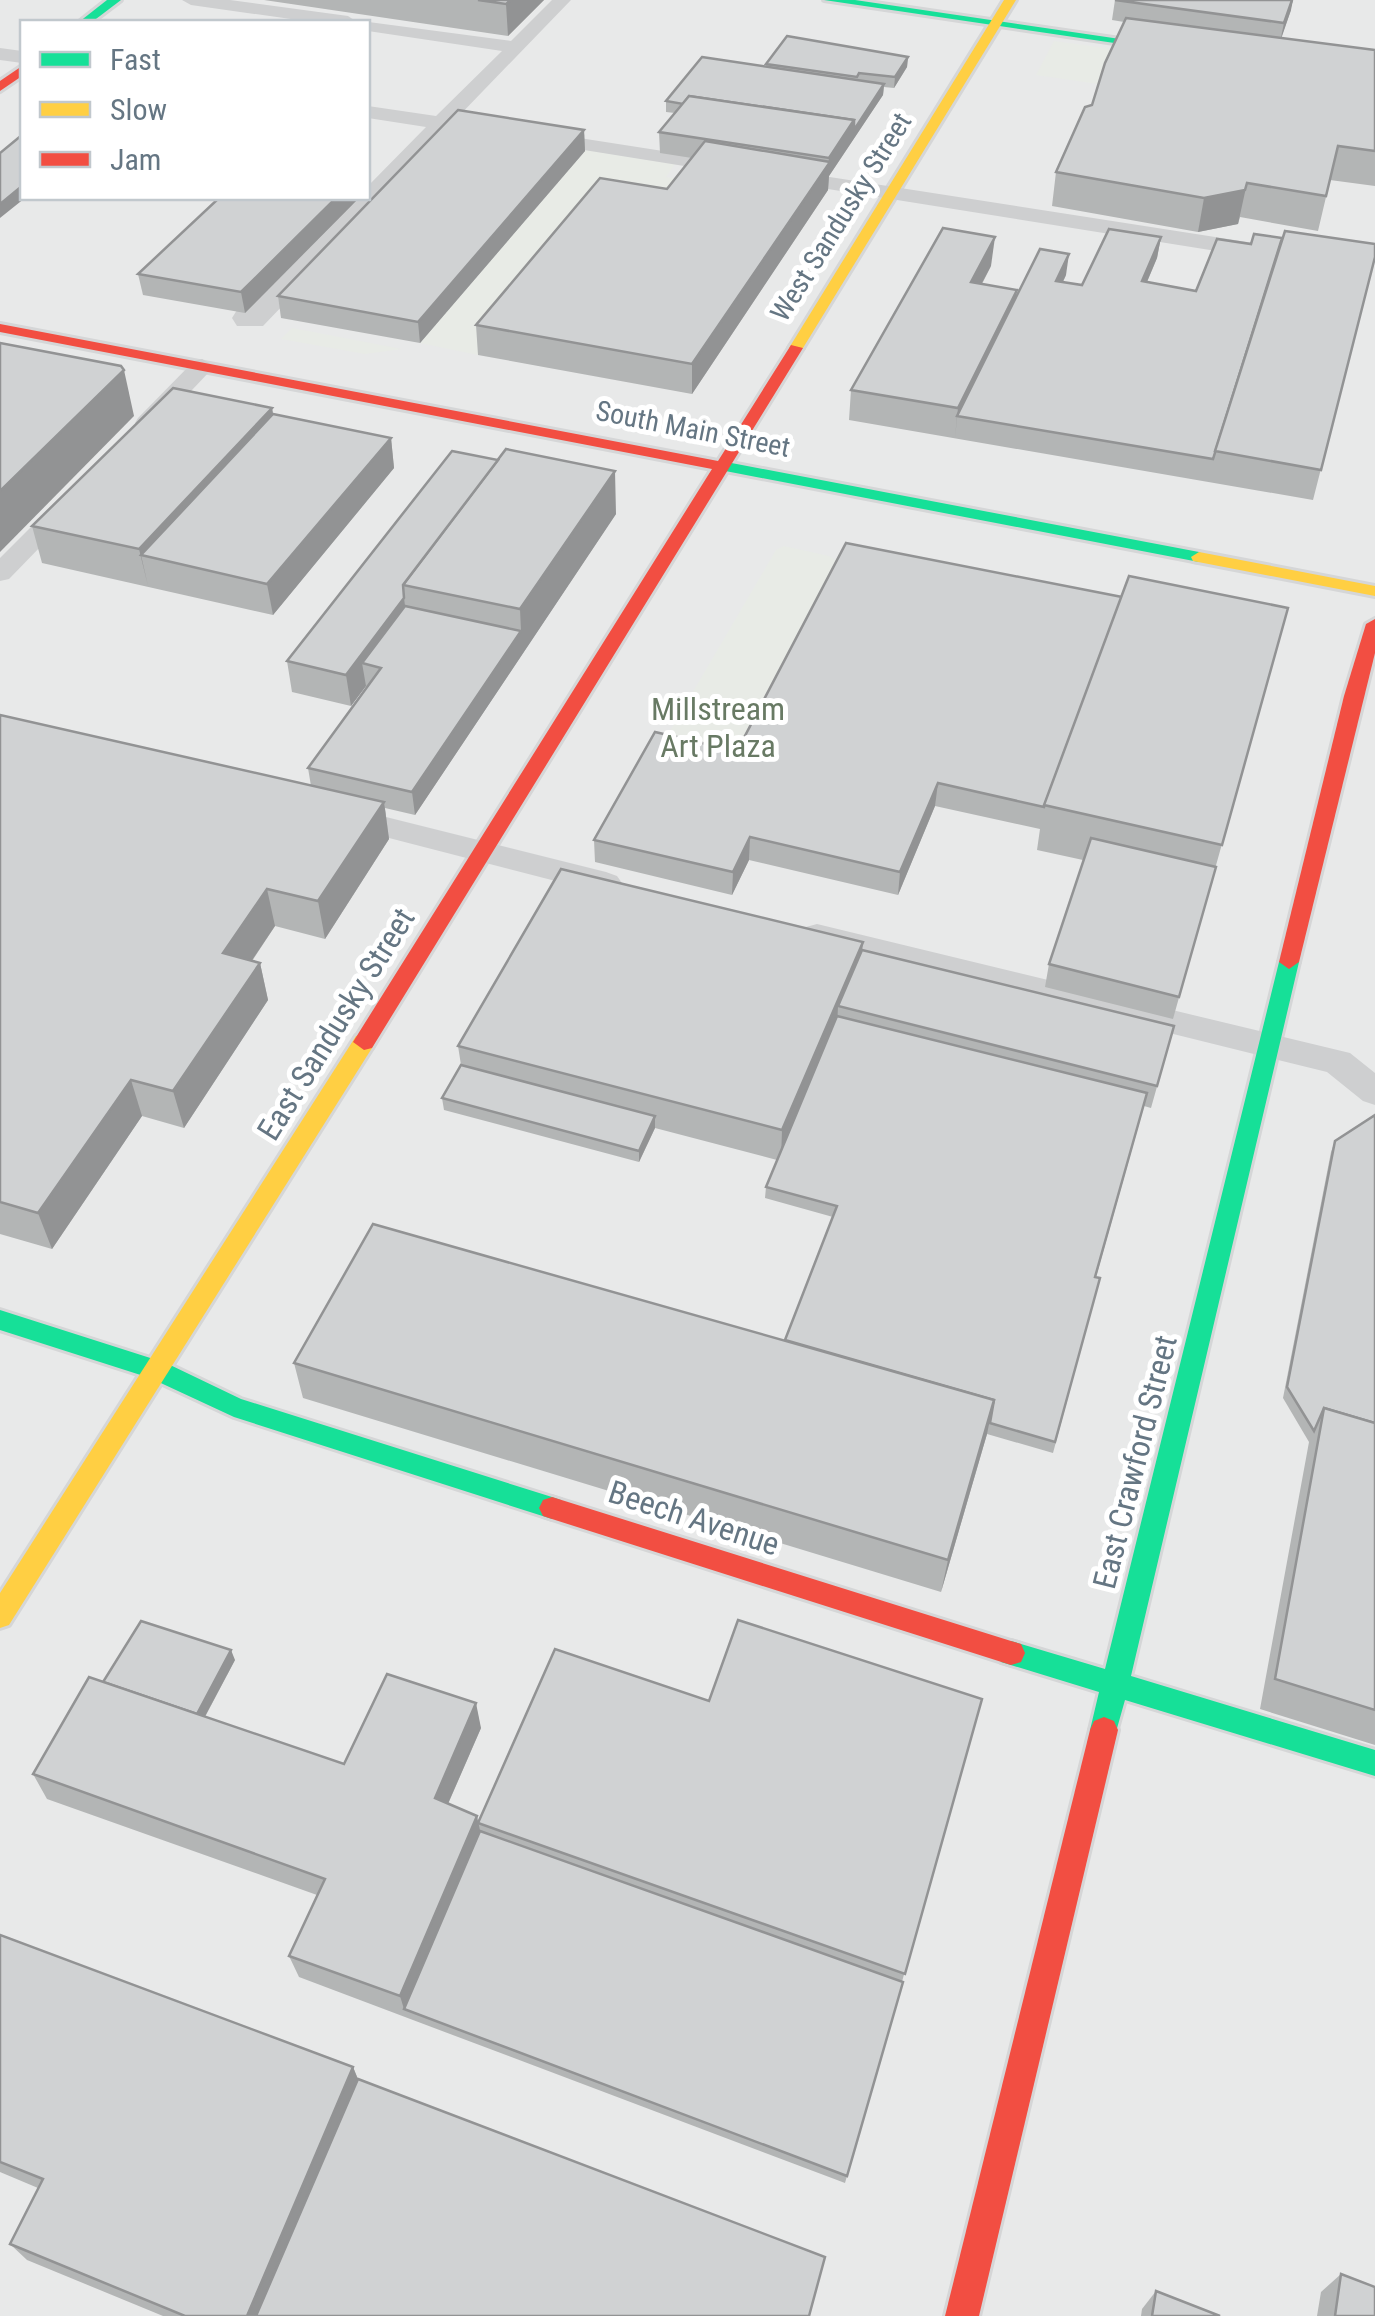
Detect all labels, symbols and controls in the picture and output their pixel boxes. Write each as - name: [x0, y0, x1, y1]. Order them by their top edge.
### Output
- legend: [20, 20, 370, 200]
- text: Fast: [110, 42, 161, 77]
- text: Slow: [110, 92, 167, 127]
- street label: West Sandusky Street: [764, 107, 918, 327]
- text: Jam: [110, 142, 161, 177]
- street label: South Main Street: [593, 394, 793, 464]
- park label: Millstream Art Plaza: [651, 690, 785, 765]
- street label: East Sandusky Street: [249, 901, 423, 1147]
- street label: East Crawford Street: [1085, 1331, 1185, 1593]
- street label: Beech Avenue: [604, 1473, 784, 1563]

